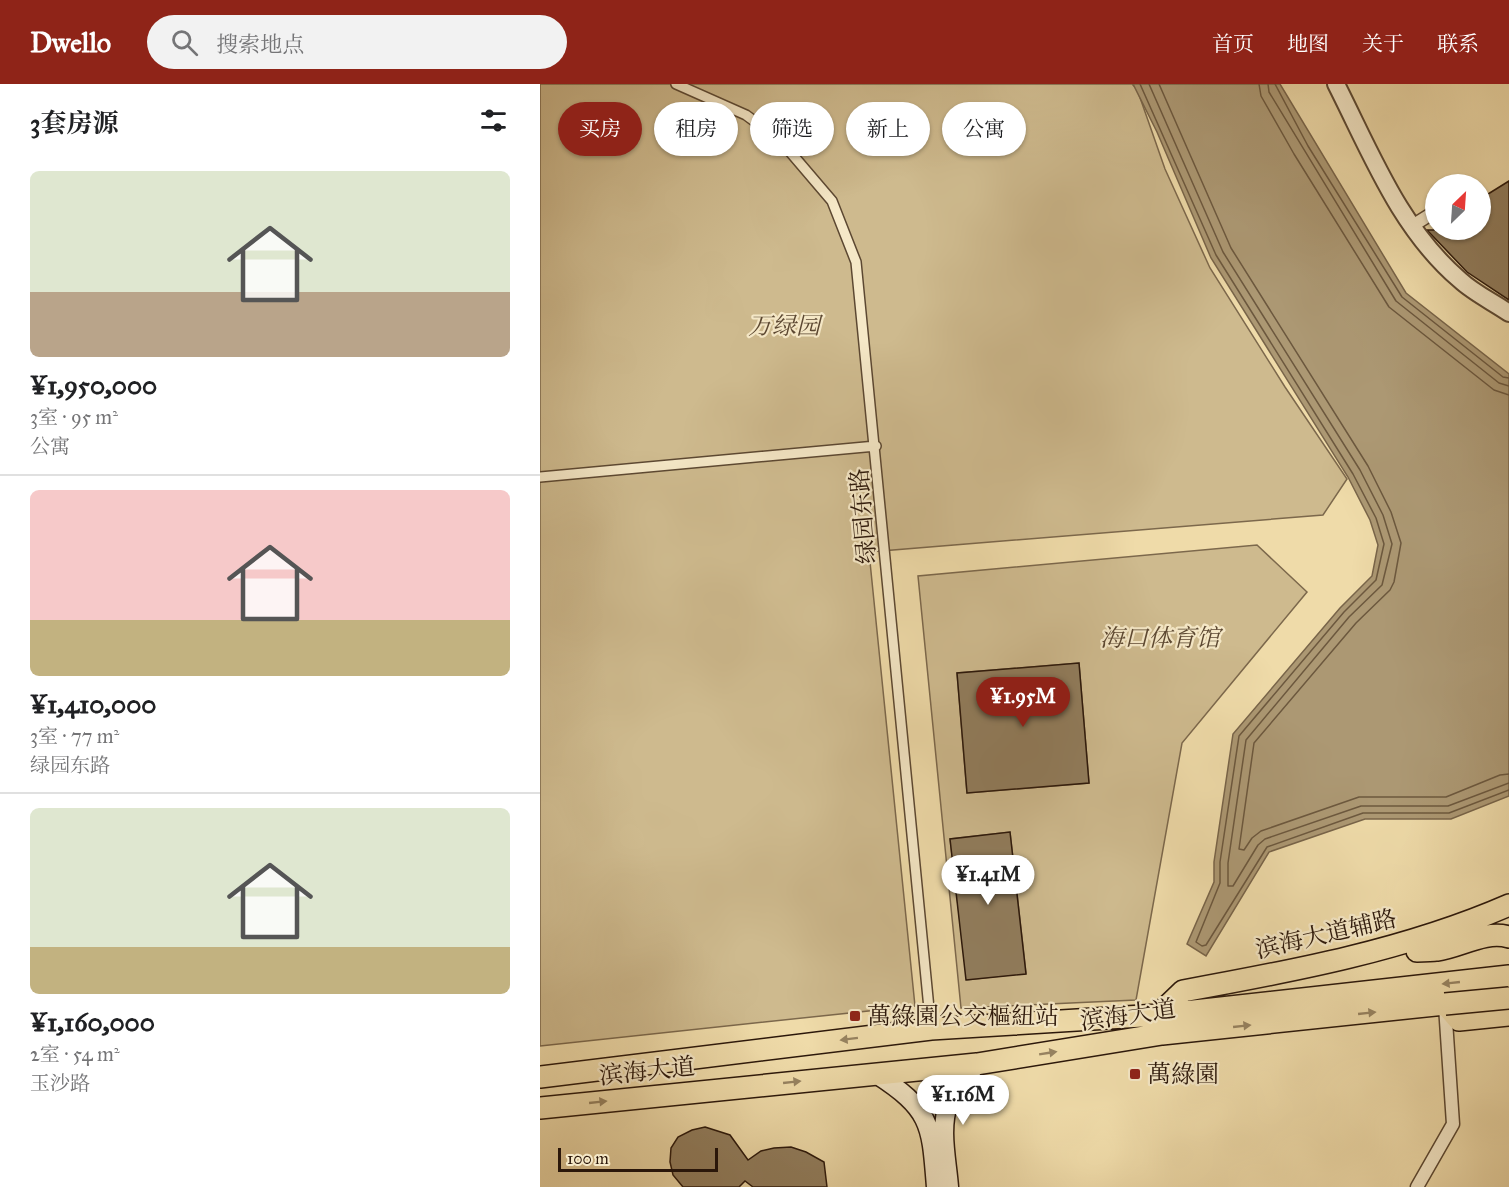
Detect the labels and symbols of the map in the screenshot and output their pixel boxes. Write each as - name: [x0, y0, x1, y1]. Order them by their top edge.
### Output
- north arrow: [1425, 174, 1491, 240]
- park label: 万绿园: [748, 311, 824, 341]
- street label: 绿园东路: [844, 467, 882, 565]
- park label: 海口体育馆: [1100, 623, 1224, 653]
- pin: ¥1.95M: [974, 677, 1072, 728]
- pin: ¥1.41M: [939, 855, 1037, 906]
- street label: 滨海大道辅路: [1252, 903, 1400, 965]
- one-way arrow: [1441, 978, 1460, 988]
- street label: 滨海大道: [1078, 993, 1178, 1037]
- place label: 萬綠園公交樞紐站: [867, 1001, 1059, 1031]
- one-way arrow: [1357, 1008, 1376, 1018]
- marker: 萬綠園公交樞紐站: [848, 1009, 862, 1023]
- one-way arrow: [1232, 1021, 1251, 1031]
- one-way arrow: [839, 1035, 858, 1044]
- one-way arrow: [1039, 1048, 1058, 1057]
- street label: 滨海大道: [598, 1051, 696, 1091]
- place label: 萬綠園: [1147, 1059, 1219, 1089]
- marker: 萬綠園: [1128, 1067, 1142, 1081]
- pin: ¥1.16M: [914, 1075, 1012, 1126]
- one-way arrow: [783, 1077, 802, 1087]
- one-way arrow: [589, 1097, 608, 1107]
- scale bar: [558, 1145, 718, 1172]

